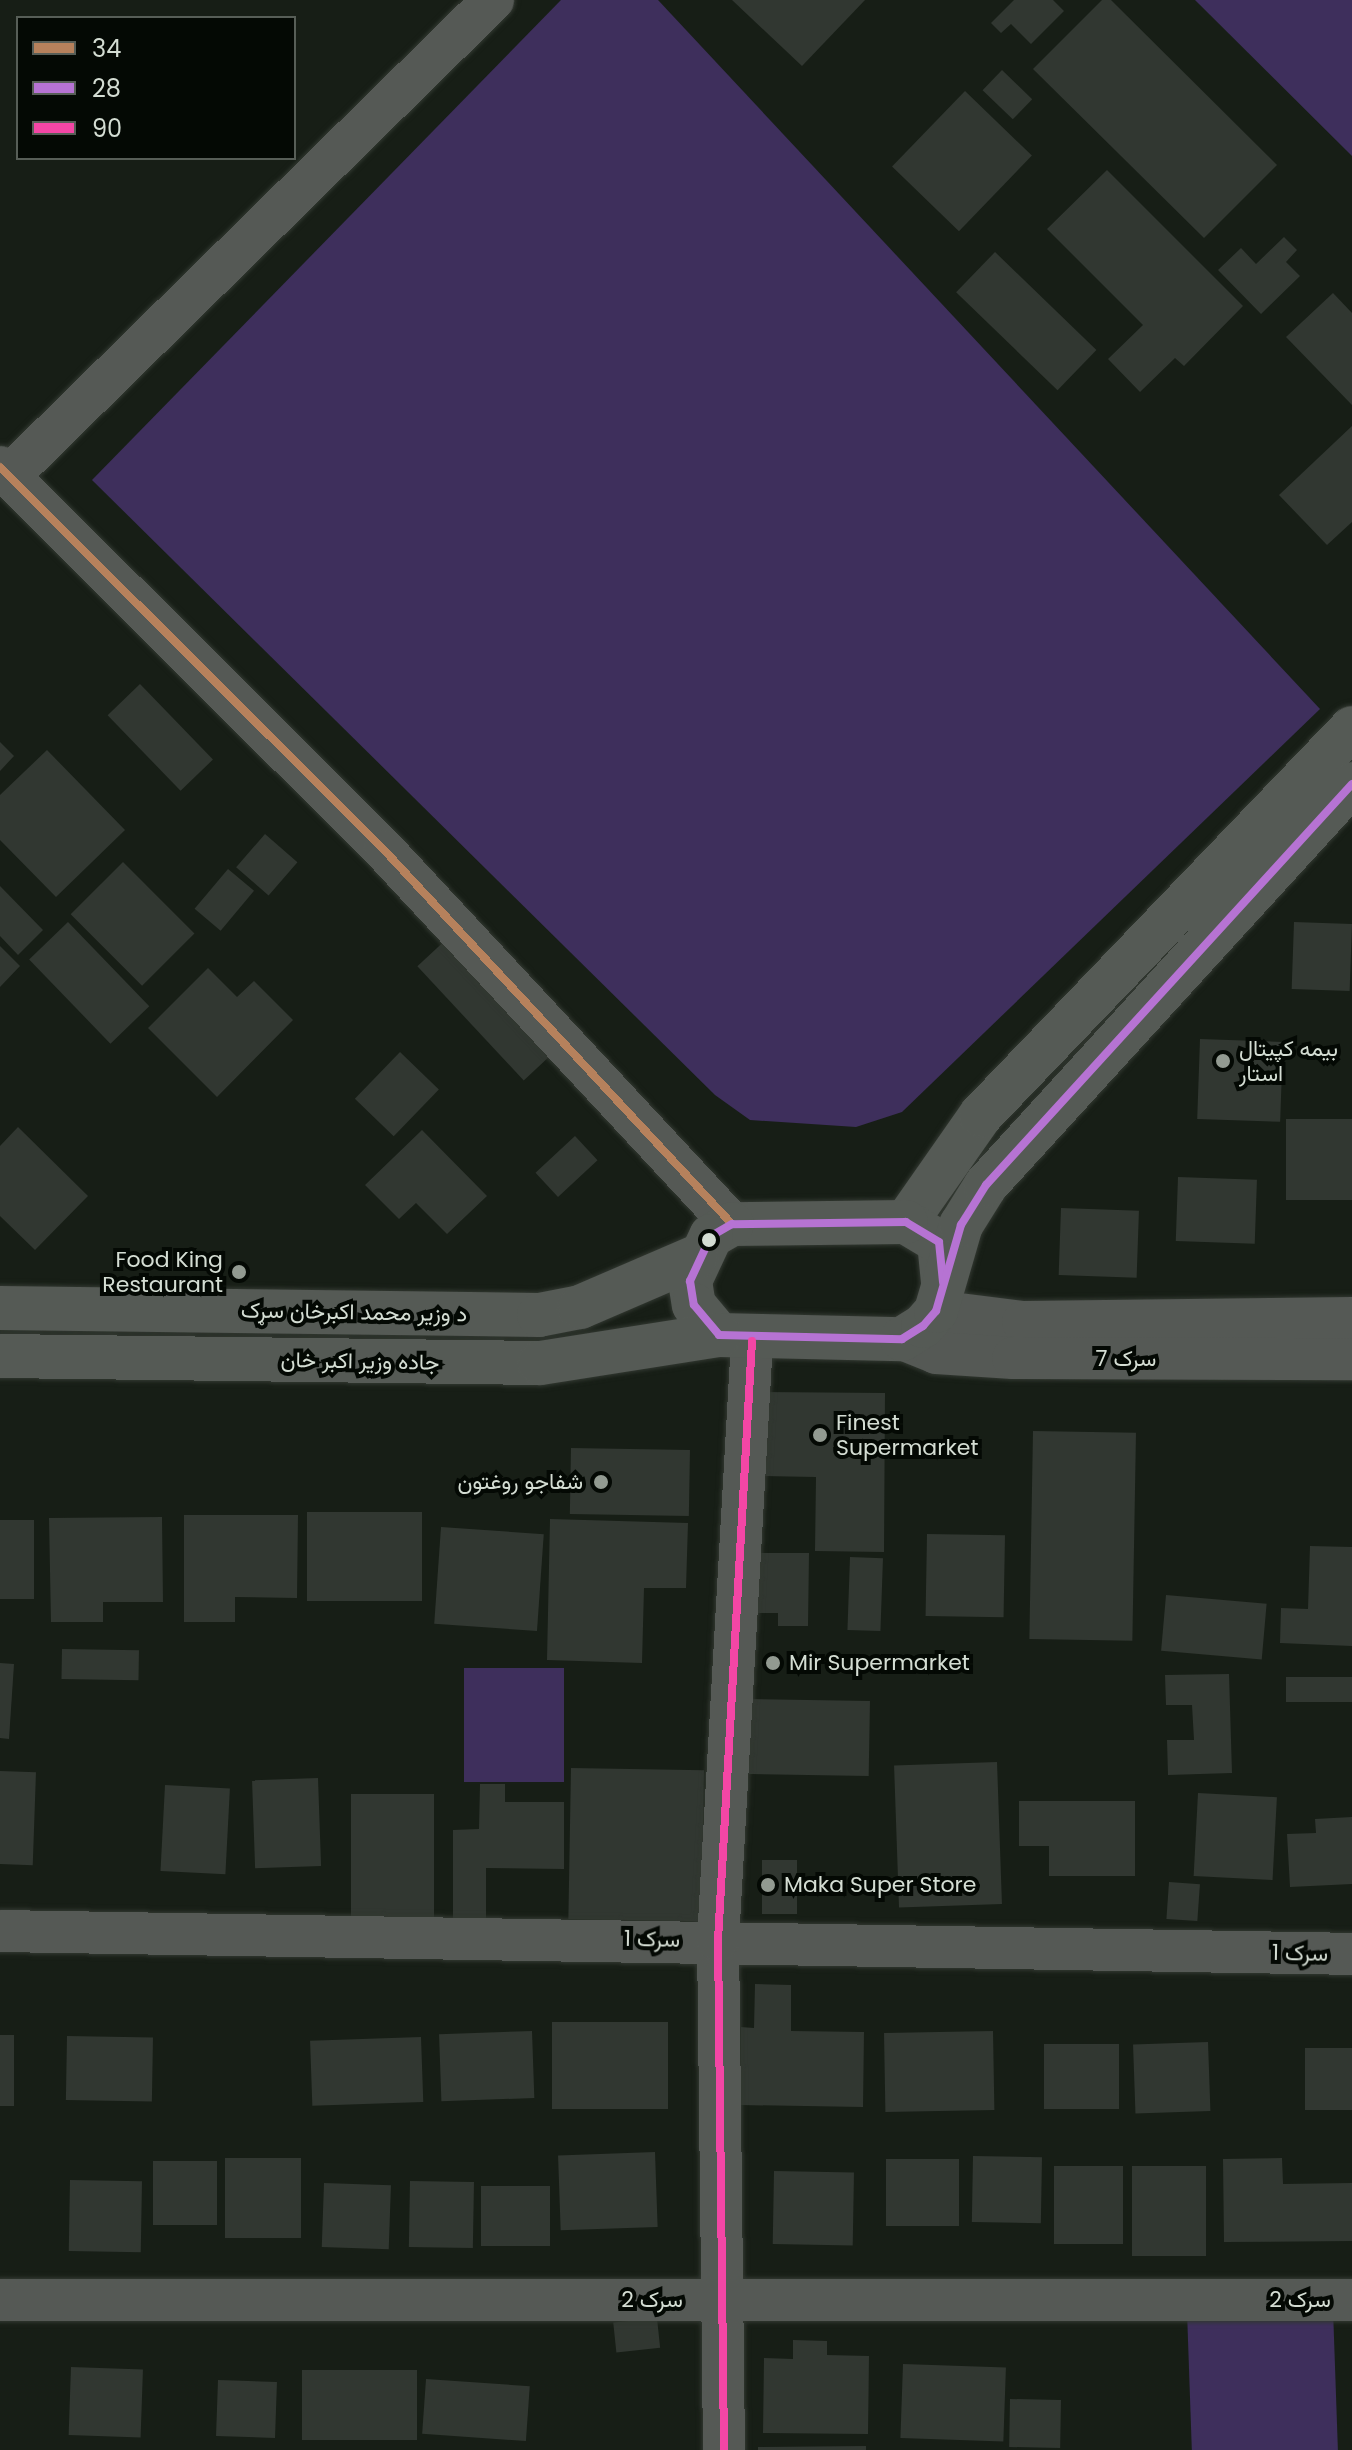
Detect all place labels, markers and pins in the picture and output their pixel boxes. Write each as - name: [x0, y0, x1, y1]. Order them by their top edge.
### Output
- place label: بیمه کپیتال استار: [1239, 1035, 1338, 1086]
- marker: بیمه کپیتال استار: [1214, 1052, 1232, 1070]
- unlabelled marker: [701, 1232, 717, 1248]
- place label: Food King Restaurant: [102, 1246, 223, 1298]
- marker: Food King Restaurant: [230, 1263, 248, 1281]
- place label: Finest Supermarket: [836, 1409, 978, 1460]
- marker: Finest Supermarket: [811, 1426, 829, 1444]
- place label: شفاجو روغتون: [458, 1469, 583, 1495]
- marker: شفاجو روغتون: [590, 1471, 612, 1493]
- place label: Mir Supermarket: [789, 1650, 970, 1676]
- marker: Mir Supermarket: [764, 1654, 782, 1672]
- place label: Maka Super Store: [784, 1872, 976, 1898]
- marker: Maka Super Store: [759, 1876, 777, 1894]

